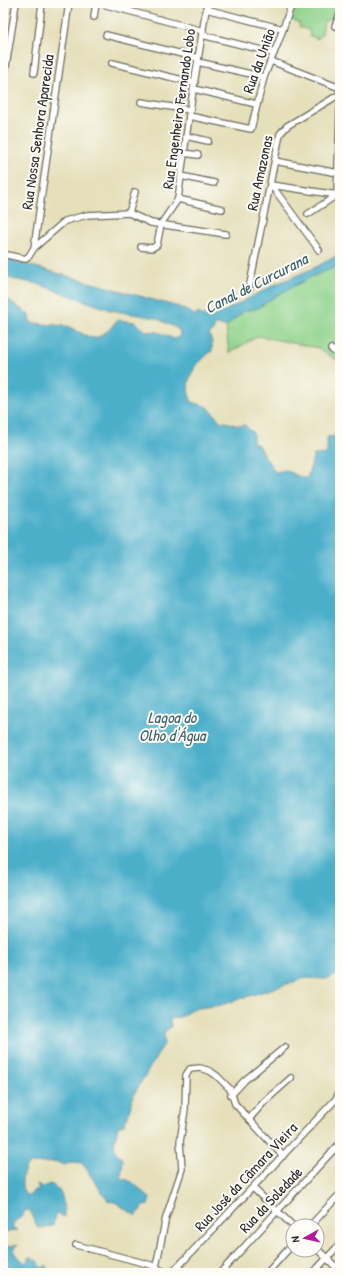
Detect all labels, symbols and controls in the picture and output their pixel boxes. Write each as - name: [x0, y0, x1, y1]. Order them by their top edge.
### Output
- street label: Rua da União: [237, 25, 280, 96]
- street label: Rua Engenheiro Fernando Lobo: [157, 27, 200, 191]
- street label: Rua Nossa Senhora Aparecida: [16, 53, 59, 211]
- street label: Rua Amazonas: [241, 133, 278, 212]
- water label: Canal de Curcurana: [201, 247, 313, 318]
- water label: Lagoa do Olho d'Água: [139, 706, 207, 746]
- street label: Rua José da Câmara Vieira: [189, 1117, 302, 1236]
- street label: Rua da Soledade: [234, 1162, 307, 1237]
- north arrow: [285, 1218, 325, 1258]
- text: N: [288, 1235, 302, 1243]

